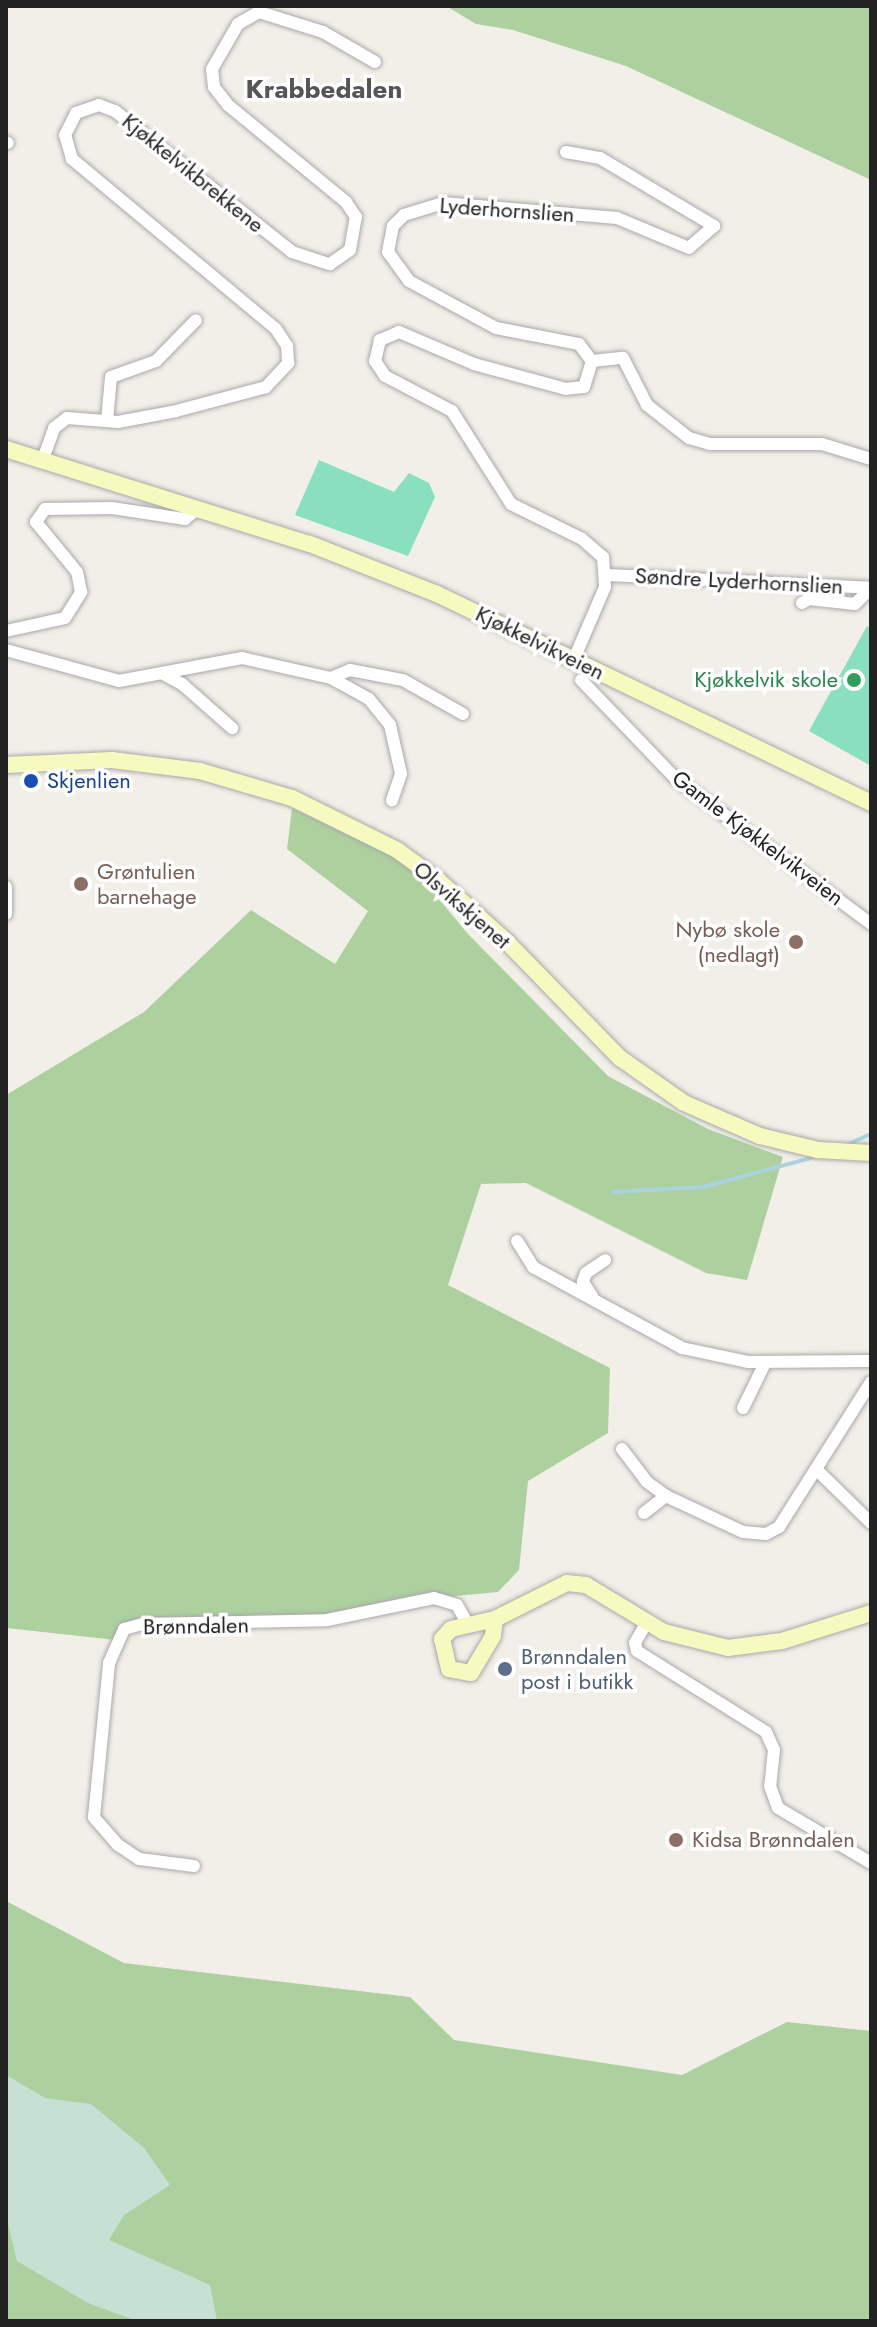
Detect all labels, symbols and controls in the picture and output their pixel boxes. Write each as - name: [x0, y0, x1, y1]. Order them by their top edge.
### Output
- district label: Krabbedalen: [246, 74, 402, 106]
- street label: Kjøkkelvikbrekkene: [117, 108, 269, 238]
- street label: Lyderhornslien: [439, 192, 575, 228]
- street label: Søndre Lyderhornslien: [634, 562, 844, 600]
- street label: Kjøkkelvikveien: [471, 600, 609, 686]
- place label: Kjøkkelvik skole: [694, 667, 838, 693]
- marker: Kjøkkelvik skole: [845, 671, 863, 689]
- street label: Gamle Kjøkkelvikveien: [667, 765, 849, 911]
- place label: Skjenlien: [47, 768, 131, 794]
- marker: Skjenlien: [22, 772, 40, 790]
- street label: Olsvikskjenet: [408, 856, 516, 954]
- place label: Grøntulien barnehage: [97, 858, 197, 910]
- marker: Grøntulien barnehage: [72, 875, 90, 893]
- place label: Nybø skole (nedlagt): [676, 916, 780, 968]
- marker: Nybø skole (nedlagt): [787, 933, 805, 951]
- street label: Brønndalen: [143, 1612, 249, 1640]
- place label: Brønndalen post i butikk: [521, 1643, 633, 1694]
- marker: Brønndalen post i butikk: [496, 1660, 514, 1678]
- place label: Kidsa Brønndalen: [692, 1827, 855, 1853]
- marker: Kidsa Brønndalen: [667, 1831, 685, 1849]

